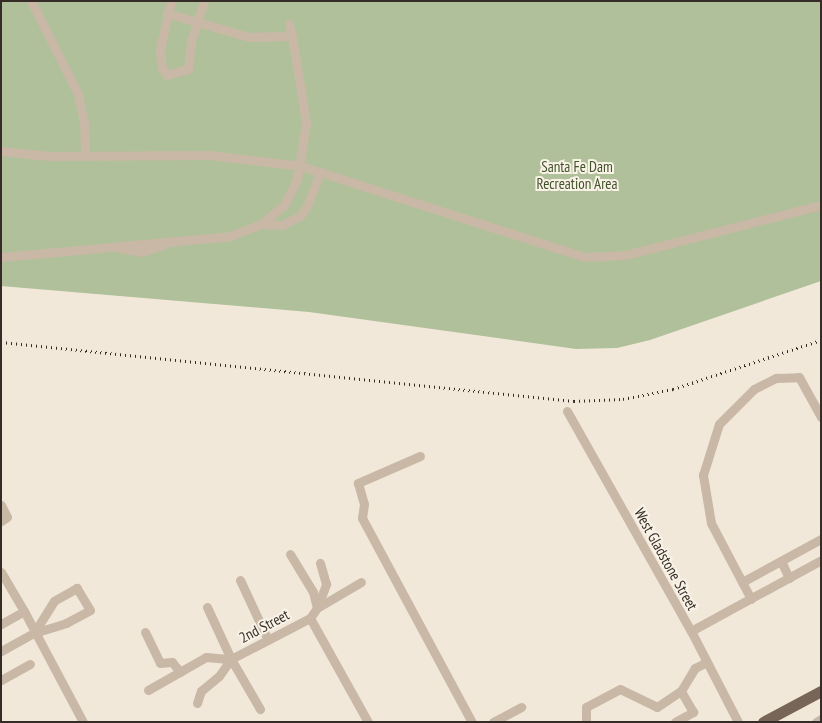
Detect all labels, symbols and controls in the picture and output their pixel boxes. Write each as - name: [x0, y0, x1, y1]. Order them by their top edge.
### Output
- park label: Santa Fe Dam Recreation Area: [536, 157, 618, 192]
- street label: West Gladstone Street: [630, 505, 702, 613]
- street label: 2nd Street: [236, 605, 292, 647]

